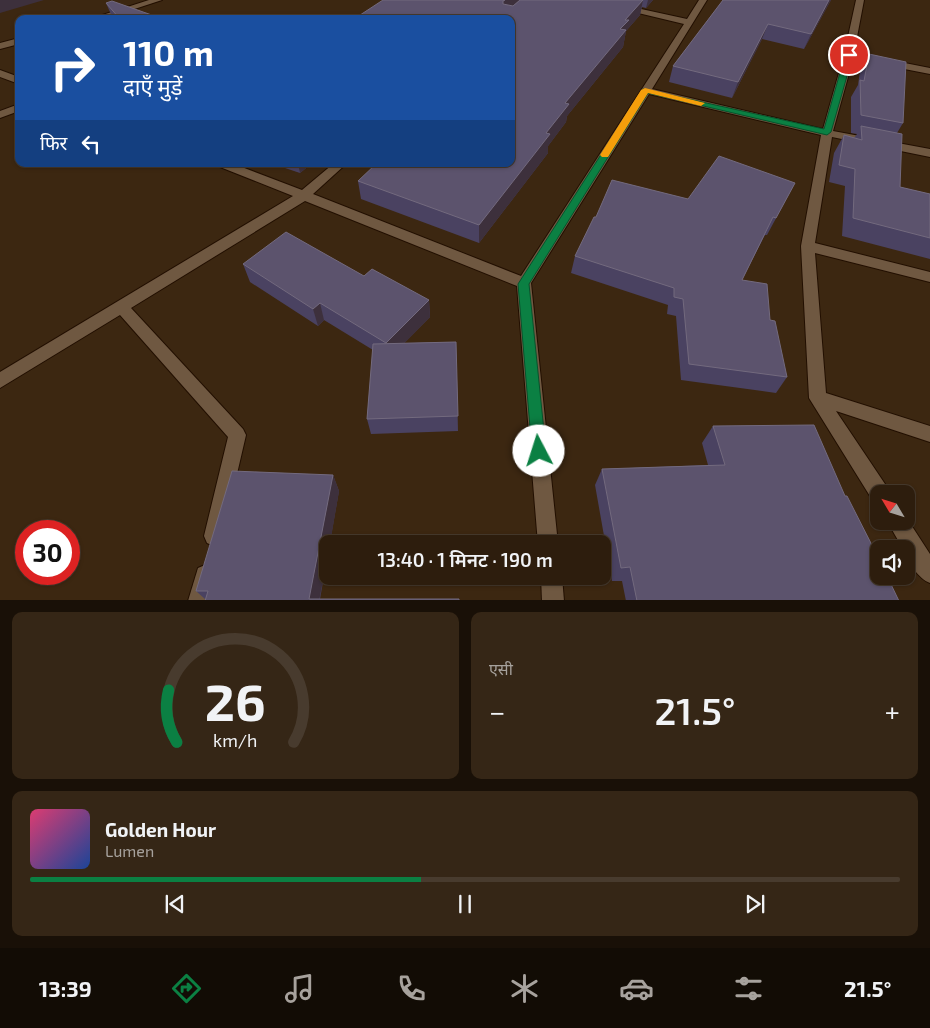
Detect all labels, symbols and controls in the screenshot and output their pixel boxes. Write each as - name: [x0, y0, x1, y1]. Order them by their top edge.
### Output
- text: 110 m: [123, 31, 214, 73]
- pin: [828, 34, 870, 76]
- icon: right: [40, 35, 105, 100]
- icon: arrive: [835, 41, 863, 69]
- text: दाएँ मुड़ें: [123, 73, 182, 99]
- icon: left: [77, 130, 105, 158]
- text: फिर: [40, 131, 67, 154]
- position arrow: [512, 424, 564, 476]
- north arrow: [870, 485, 915, 530]
- map controls: [870, 485, 915, 585]
- speed limit sign: 30: [15, 520, 80, 585]
- button: sound: [870, 540, 915, 585]
- text: 13:40 · 1 मिनट · 190 m: [377, 548, 553, 571]
- text: एसी: [489, 659, 513, 678]
- text: 26: [205, 669, 266, 731]
- text: 21.5°: [655, 687, 735, 733]
- text: −: [489, 694, 505, 728]
- text: +: [885, 694, 900, 728]
- text: km/h: [213, 729, 258, 751]
- text: Golden Hour: [105, 818, 216, 841]
- text: Lumen: [105, 841, 154, 860]
- icon: previous: [161, 890, 189, 918]
- icon: pause: [451, 890, 479, 918]
- icon: next: [741, 890, 769, 918]
- icon: directions: [169, 971, 204, 1006]
- icon: music: [282, 971, 317, 1006]
- icon: phone: [394, 971, 429, 1006]
- icon: climate: [507, 971, 542, 1006]
- icon: car: [619, 971, 654, 1006]
- icon: filters: [731, 971, 766, 1006]
- text: 13:39: [39, 975, 92, 1001]
- text: 21.5°: [844, 975, 891, 1001]

